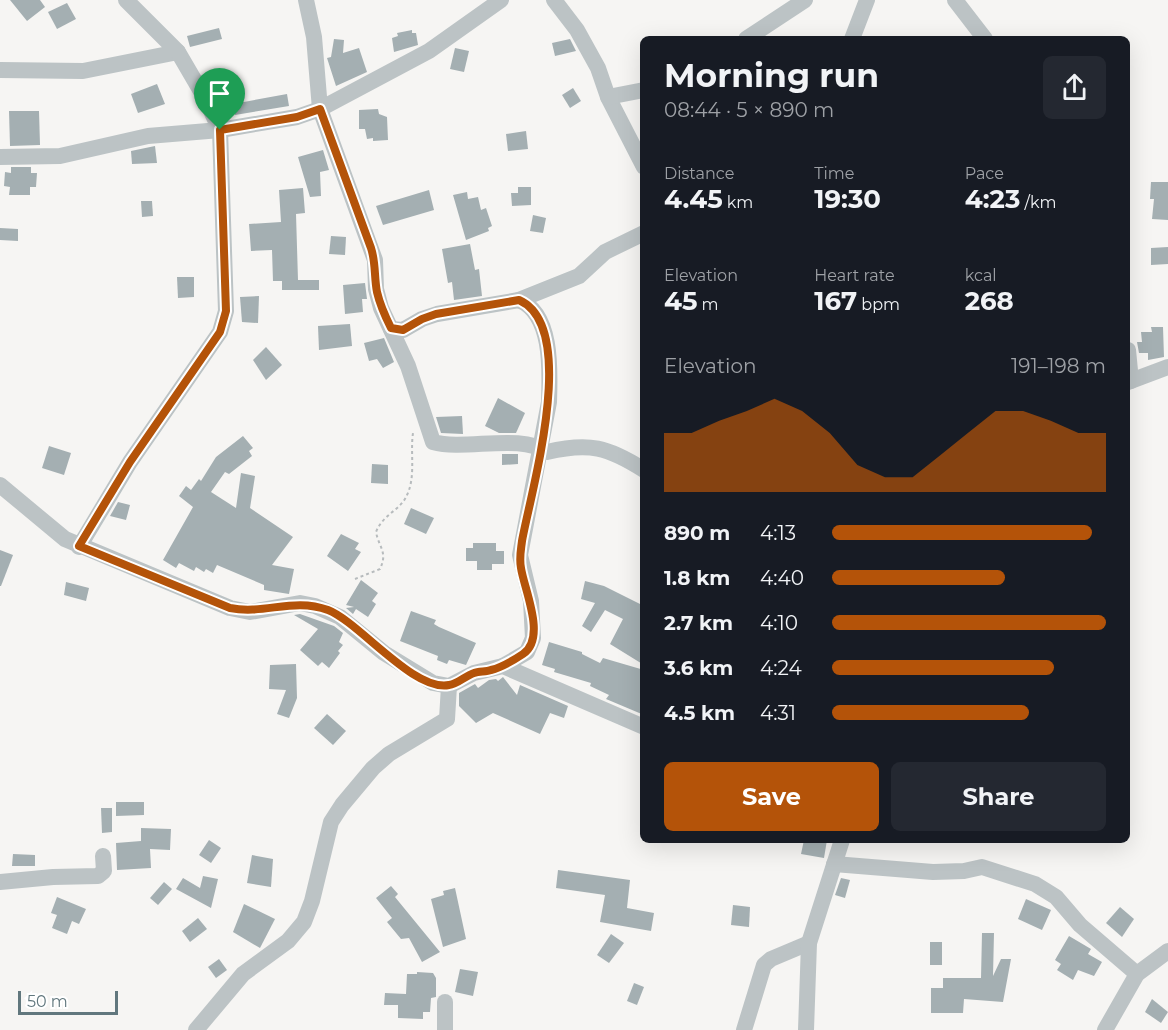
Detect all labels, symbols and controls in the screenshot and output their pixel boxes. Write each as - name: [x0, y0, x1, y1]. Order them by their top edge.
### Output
- text: Morning run: [664, 55, 879, 95]
- button: share: [1043, 56, 1106, 119]
- pin: [194, 68, 245, 130]
- icon: arrive: [203, 77, 236, 110]
- text: 08:44 · 5 × 890 m: [664, 98, 834, 122]
- text: Distance: [664, 164, 734, 183]
- text: Time: [814, 164, 854, 183]
- text: Pace: [965, 164, 1004, 183]
- text: 4.45: [664, 183, 723, 215]
- text: 19:30: [814, 183, 881, 215]
- text: 4:23: [965, 183, 1020, 215]
- text: km: [723, 193, 753, 212]
- text: /km: [1020, 193, 1056, 212]
- text: Elevation: [664, 266, 738, 285]
- text: Heart rate: [814, 266, 895, 285]
- text: kcal: [965, 266, 997, 285]
- text: 45: [664, 285, 697, 317]
- text: 167: [814, 285, 857, 317]
- text: 268: [965, 285, 1014, 317]
- text: m: [697, 295, 719, 314]
- text: bpm: [857, 295, 900, 314]
- text: Elevation: [664, 354, 756, 378]
- text: 191–198 m: [1011, 354, 1106, 378]
- text: 890 m: [664, 521, 730, 545]
- text: 4:13: [760, 521, 796, 545]
- text: 1.8 km: [664, 566, 730, 590]
- text: 4:40: [760, 566, 804, 590]
- text: 2.7 km: [664, 611, 733, 635]
- text: 4:10: [760, 611, 798, 635]
- text: 3.6 km: [664, 656, 733, 680]
- text: 4:24: [760, 656, 802, 680]
- text: 4.5 km: [664, 701, 735, 725]
- text: 4:31: [760, 701, 796, 725]
- button: Save: [664, 762, 879, 831]
- button: Share: [891, 762, 1106, 831]
- scale bar: [18, 988, 118, 1016]
- text: 50 m: [27, 992, 68, 1011]

